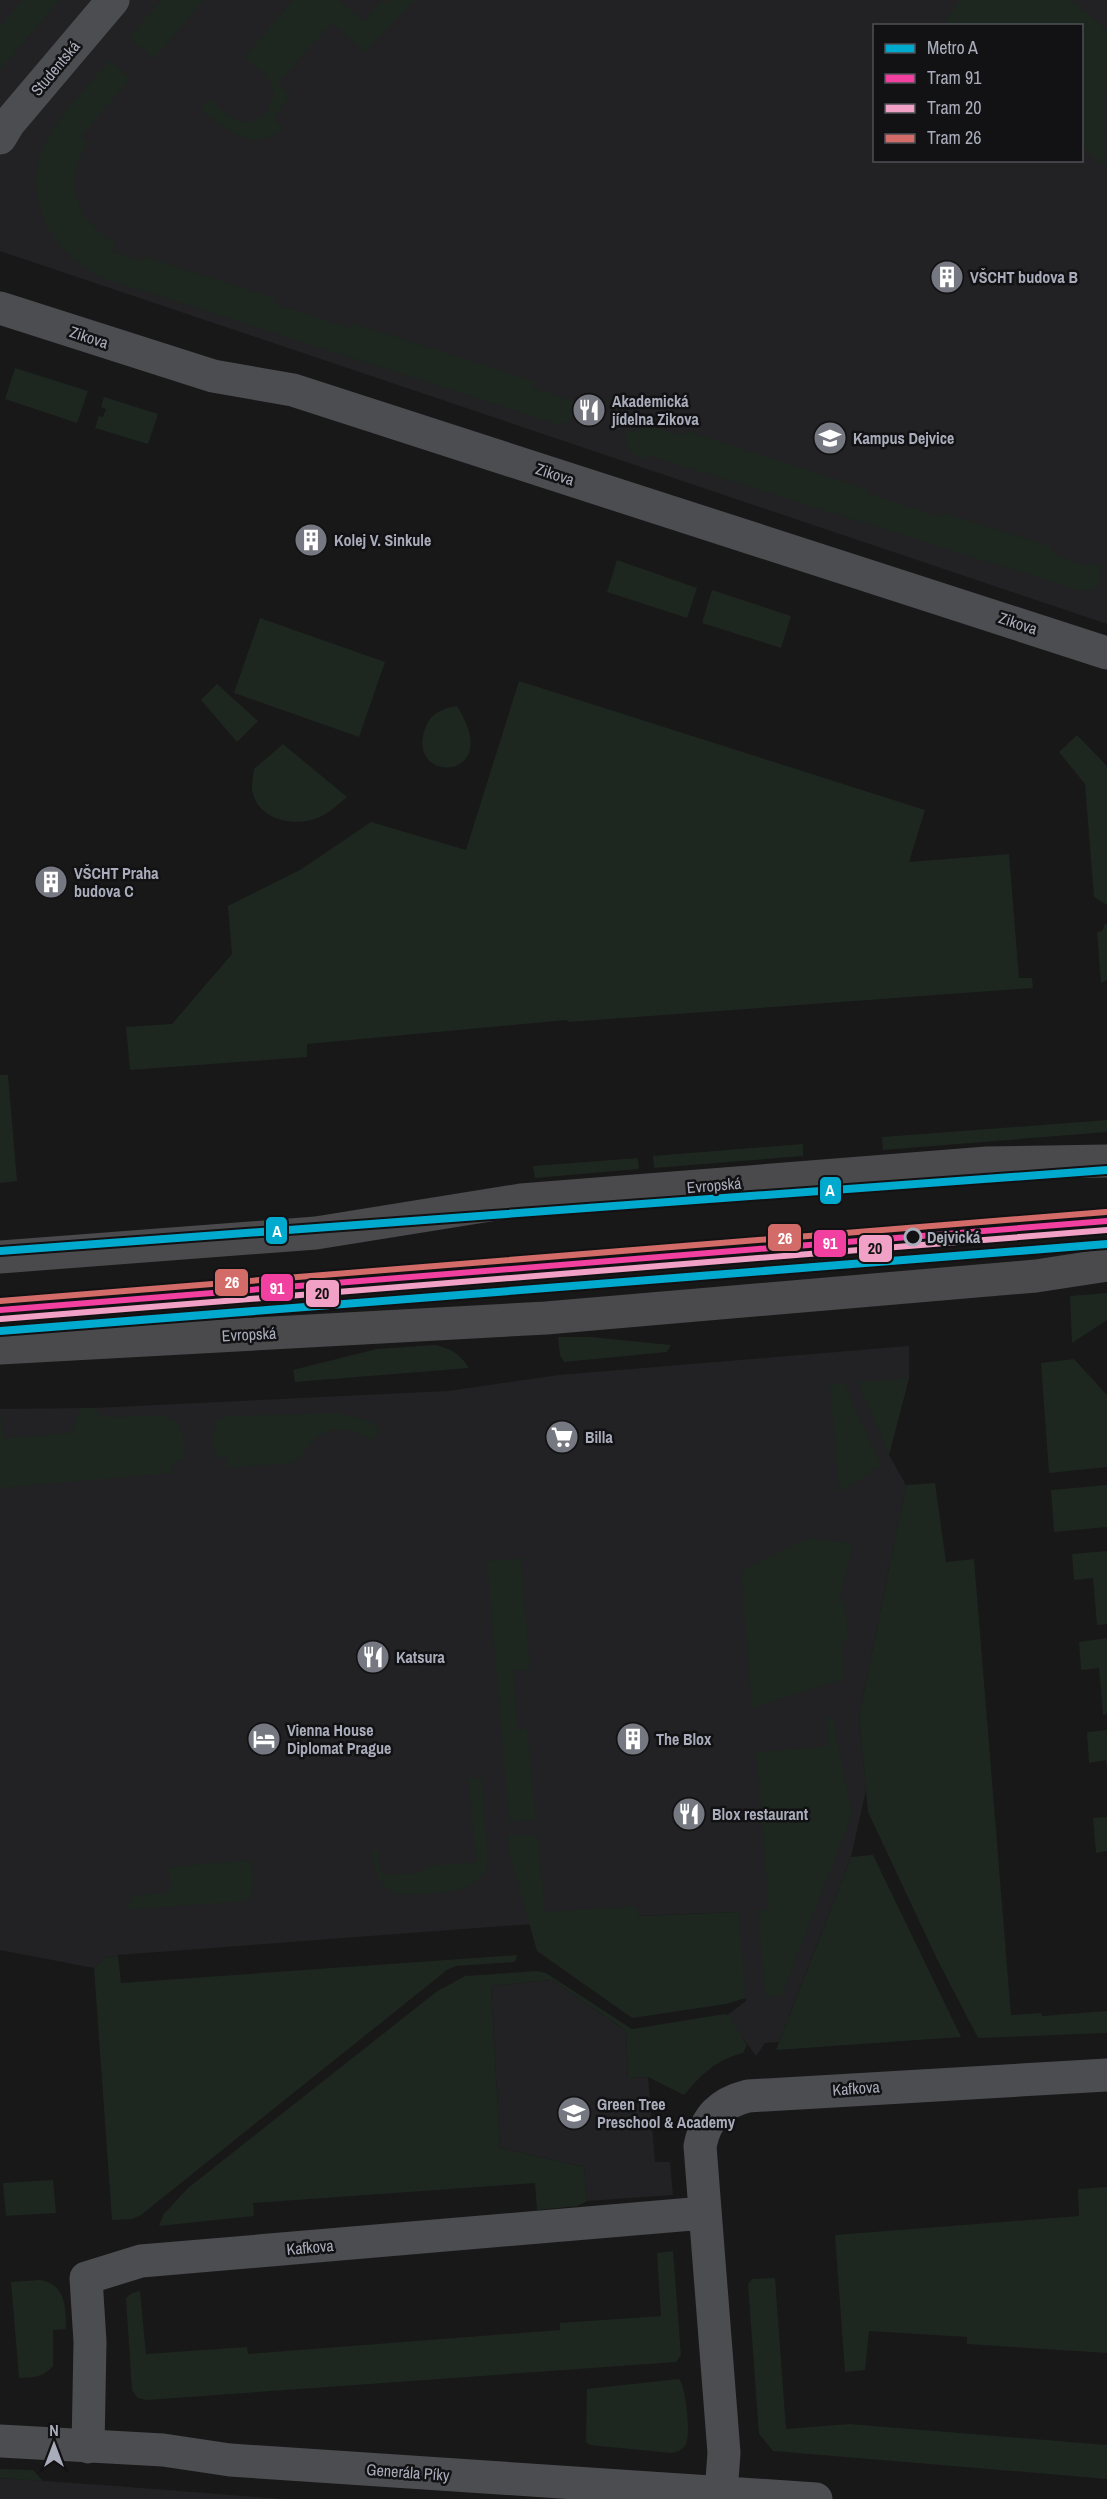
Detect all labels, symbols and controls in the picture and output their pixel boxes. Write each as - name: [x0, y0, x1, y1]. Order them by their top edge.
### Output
- legend: [873, 24, 1083, 162]
- street label: Studentská: [25, 35, 85, 100]
- text: Metro A: [927, 35, 978, 60]
- text: Tram 91: [927, 65, 982, 90]
- text: Tram 20: [927, 95, 981, 120]
- text: Tram 26: [927, 125, 981, 150]
- building icon: VŠCHT budova B: [929, 259, 965, 295]
- place label: VŠCHT budova B: [970, 266, 1078, 288]
- street label: Zikova: [67, 320, 112, 354]
- place label: Akademická jídelna Zikova: [611, 390, 699, 430]
- restaurant icon: Akademická jídelna Zikova: [571, 392, 607, 428]
- school or university icon: Kampus Dejvice: [812, 420, 848, 456]
- place label: Kampus Dejvice: [853, 427, 954, 449]
- street label: Zikova: [533, 457, 578, 491]
- building icon: Kolej V. Sinkule: [293, 522, 329, 558]
- place label: Kolej V. Sinkule: [334, 529, 431, 551]
- street label: Zikova: [996, 606, 1041, 640]
- place label: VŠCHT Praha budova C: [74, 862, 159, 902]
- building icon: VŠCHT Praha budova C: [33, 864, 69, 900]
- street label: Evropská: [686, 1172, 743, 1198]
- line badge: A: [819, 1176, 842, 1205]
- text: A: [825, 1179, 835, 1201]
- line badge: A: [265, 1216, 288, 1245]
- text: A: [272, 1220, 282, 1242]
- line badge: 26: [767, 1223, 802, 1252]
- place label: Dejvická: [927, 1226, 981, 1248]
- text: 26: [778, 1227, 792, 1249]
- marker: Dejvická: [904, 1228, 922, 1246]
- line badge: 91: [813, 1229, 847, 1258]
- text: 91: [823, 1232, 838, 1254]
- line badge: 20: [858, 1234, 893, 1263]
- text: 20: [868, 1237, 882, 1259]
- line badge: 26: [214, 1268, 249, 1297]
- text: 26: [225, 1271, 239, 1293]
- line badge: 91: [260, 1273, 294, 1302]
- text: 91: [270, 1277, 285, 1299]
- line badge: 20: [305, 1279, 340, 1308]
- text: 20: [315, 1282, 329, 1304]
- street label: Evropská: [221, 1322, 278, 1346]
- supermarket icon: Billa: [544, 1419, 580, 1455]
- place label: Billa: [585, 1426, 613, 1448]
- restaurant icon: Katsura: [355, 1639, 391, 1675]
- place label: Katsura: [396, 1646, 446, 1668]
- place label: Vienna House Diplomat Prague: [287, 1719, 391, 1759]
- hotel icon: Vienna House Diplomat Prague: [246, 1721, 282, 1757]
- building icon: The Blox: [615, 1721, 651, 1757]
- place label: The Blox: [656, 1728, 712, 1750]
- restaurant icon: Blox restaurant: [671, 1796, 707, 1832]
- place label: Blox restaurant: [712, 1803, 809, 1825]
- street label: Kafkova: [832, 2075, 881, 2101]
- place label: Green Tree Preschool & Academy: [597, 2093, 736, 2133]
- school or university icon: Green Tree Preschool & Academy: [556, 2095, 592, 2131]
- street label: Kafkova: [285, 2234, 335, 2260]
- north arrow: [24, 2415, 84, 2475]
- text: N: [49, 2419, 59, 2441]
- street label: Generála Píky: [366, 2458, 451, 2486]

